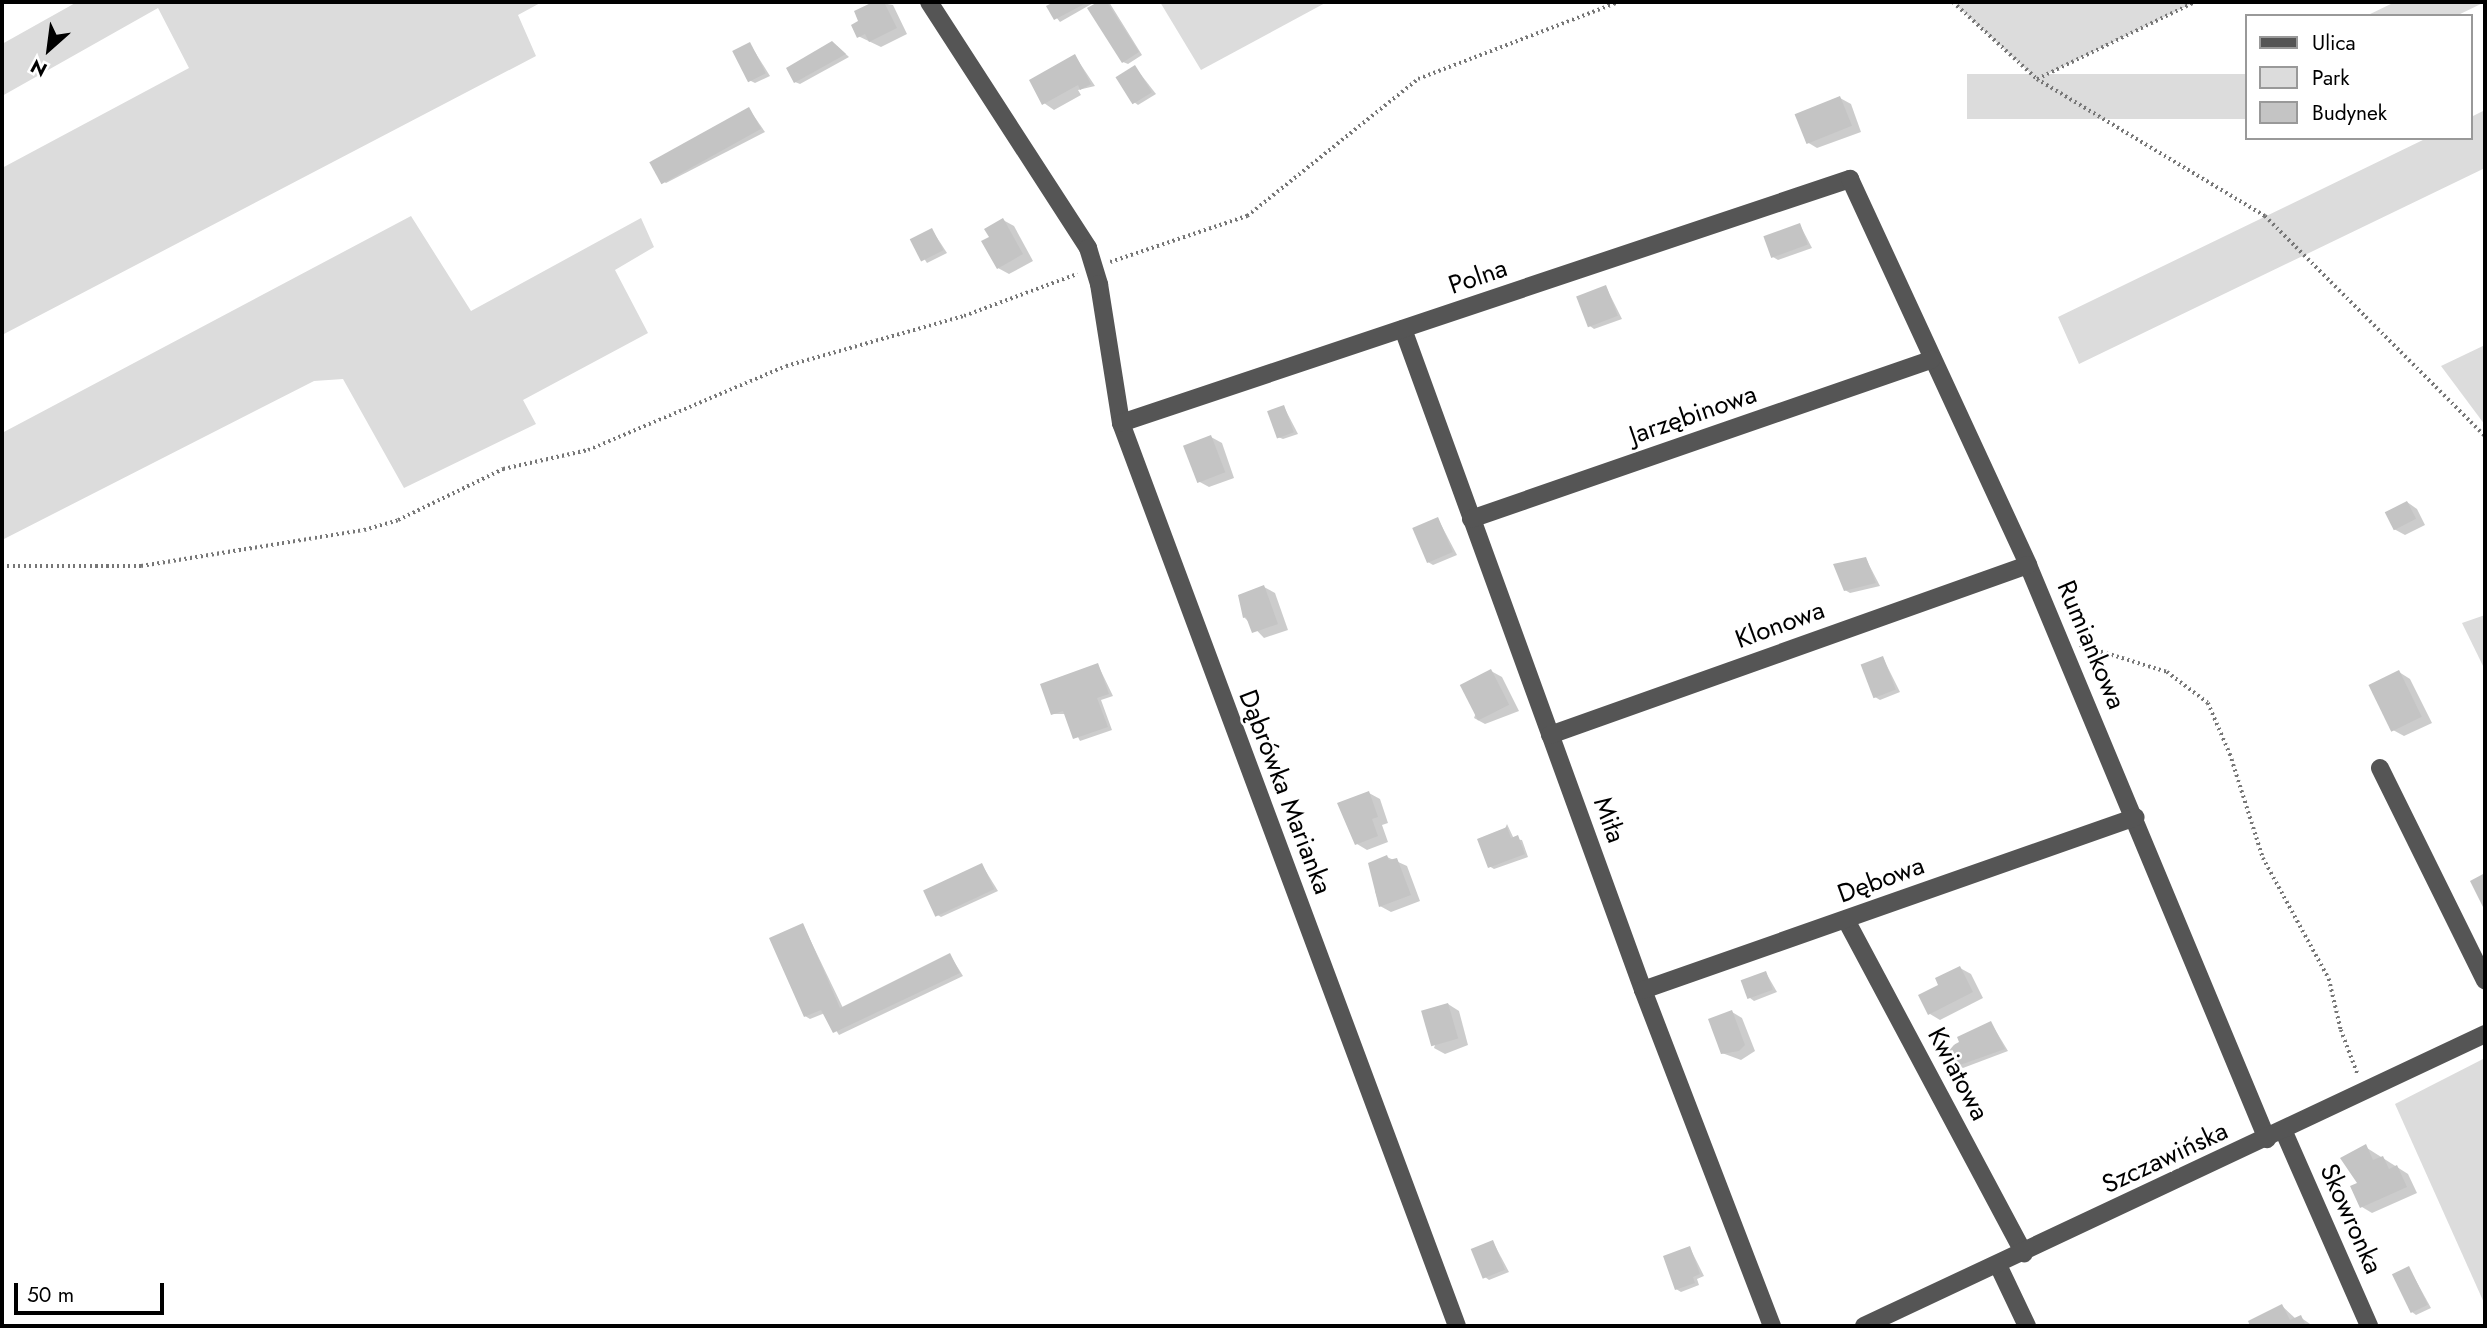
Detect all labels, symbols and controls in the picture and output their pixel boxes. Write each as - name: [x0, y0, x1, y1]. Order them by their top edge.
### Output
- north arrow: [14, 14, 84, 84]
- legend: [2246, 14, 2473, 140]
- text: Ulica: [2312, 28, 2356, 58]
- text: N: [26, 53, 52, 83]
- text: Park: [2312, 63, 2349, 93]
- text: Budynek: [2312, 98, 2387, 128]
- street label: Polna: [1445, 253, 1511, 301]
- street label: Jarzębinowa: [1625, 379, 1761, 451]
- street label: Rumiankowa: [2050, 576, 2132, 714]
- street label: Klonowa: [1731, 595, 1829, 655]
- street label: Dąbrówka Marianka: [1232, 685, 1338, 899]
- street label: Miła: [1586, 793, 1632, 847]
- street label: Dębowa: [1833, 850, 1929, 910]
- street label: Kwiatowa: [1921, 1022, 1995, 1126]
- street label: Szczawińska: [2097, 1115, 2233, 1201]
- street label: Skowronka: [2313, 1159, 2389, 1279]
- scale bar: [18, 1268, 168, 1312]
- text: 50 m: [27, 1280, 74, 1310]

